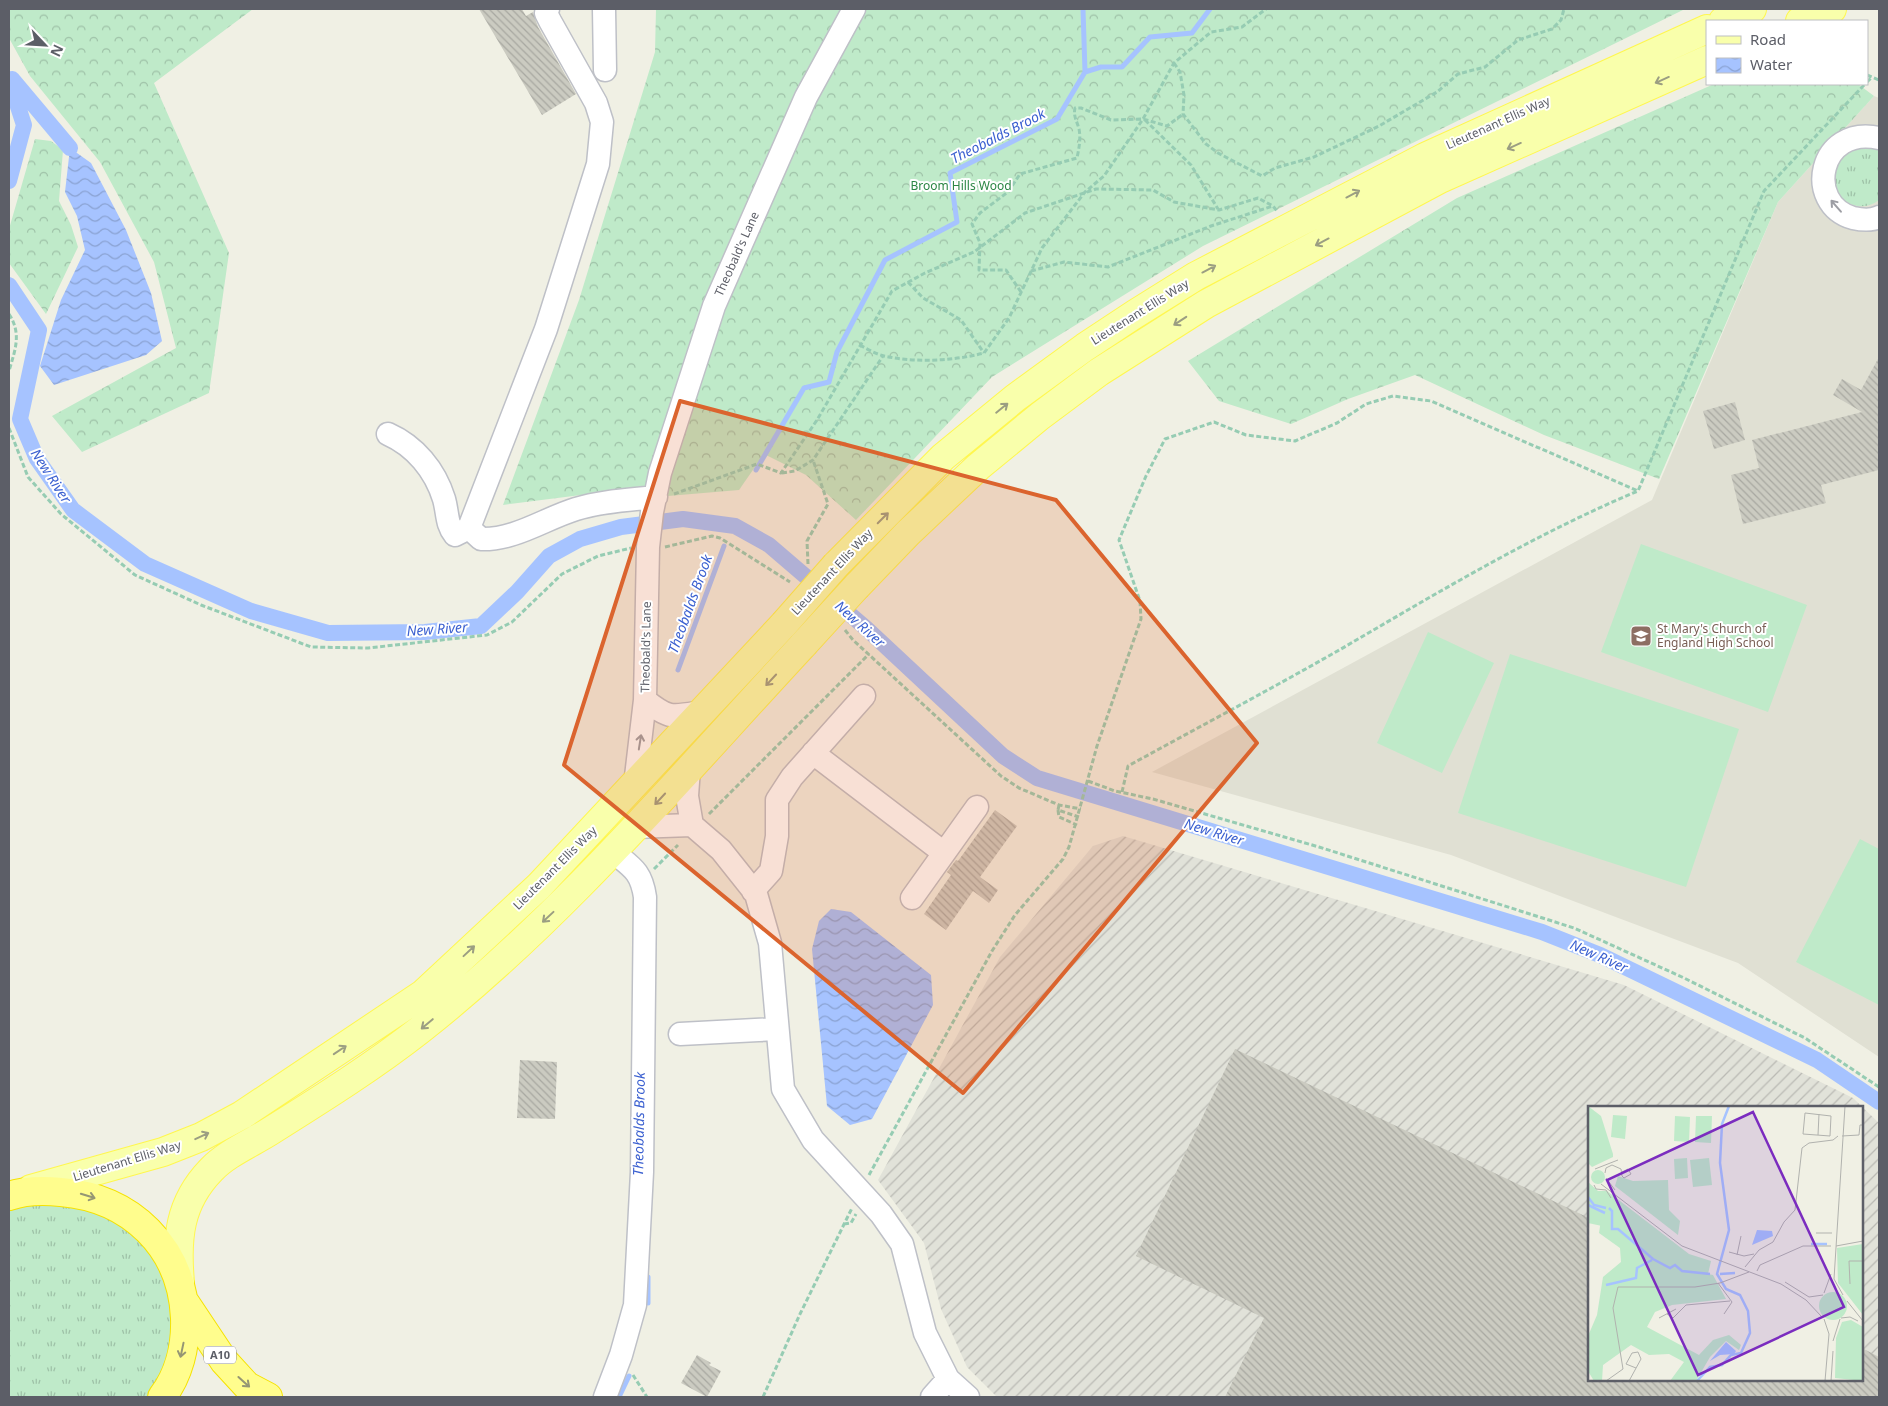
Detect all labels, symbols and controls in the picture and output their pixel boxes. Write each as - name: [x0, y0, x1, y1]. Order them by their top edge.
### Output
- north arrow: [20, 20, 70, 70]
- legend: [1706, 20, 1868, 85]
- text: Road: [1750, 29, 1786, 49]
- text: N: [46, 42, 68, 60]
- text: Water: [1750, 54, 1792, 74]
- one-way arrow: [1655, 75, 1670, 85]
- street label: Lieutenant Ellis Way: [1443, 92, 1553, 153]
- water label: Theobalds Brook: [947, 103, 1049, 168]
- one-way arrow: [1507, 142, 1522, 151]
- park label: Broom Hills Wood: [910, 177, 1012, 194]
- one-way arrow: [1346, 189, 1361, 199]
- one-way arrow: [1830, 200, 1841, 213]
- street label: Theobald's Lane: [710, 209, 763, 299]
- one-way arrow: [1315, 238, 1330, 247]
- one-way arrow: [1202, 264, 1217, 274]
- street label: Lieutenant Ellis Way: [1088, 274, 1193, 349]
- one-way arrow: [1173, 316, 1187, 326]
- one-way arrow: [995, 403, 1008, 414]
- water label: New River: [27, 445, 76, 507]
- one-way arrow: [876, 512, 889, 524]
- street label: Lieutenant Ellis Way: [787, 524, 877, 619]
- water label: Theobalds Brook: [663, 551, 717, 656]
- water label: New River: [831, 596, 890, 651]
- street label: Theobald's Lane: [636, 601, 655, 693]
- water label: New River: [406, 617, 469, 640]
- place label: St Mary's Church of England High School: [1657, 620, 1774, 651]
- school or university icon: St Mary's Church of England High School: [1629, 624, 1653, 648]
- one-way arrow: [765, 673, 777, 686]
- one-way arrow: [635, 735, 645, 751]
- one-way arrow: [654, 792, 666, 805]
- water label: New River: [1182, 814, 1247, 850]
- street label: Lieutenant Ellis Way: [509, 821, 601, 913]
- one-way arrow: [543, 910, 555, 922]
- water label: New River: [1567, 934, 1631, 977]
- one-way arrow: [462, 945, 475, 957]
- one-way arrow: [420, 1019, 433, 1030]
- one-way arrow: [333, 1044, 347, 1055]
- water label: Theobalds Brook: [628, 1071, 649, 1176]
- inset map: [1588, 1106, 1863, 1381]
- one-way arrow: [194, 1130, 209, 1140]
- street label: Lieutenant Ellis Way: [71, 1136, 184, 1185]
- one-way arrow: [80, 1191, 96, 1201]
- one-way arrow: [177, 1341, 186, 1357]
- road number: A10: [204, 1346, 236, 1364]
- one-way arrow: [238, 1376, 251, 1388]

